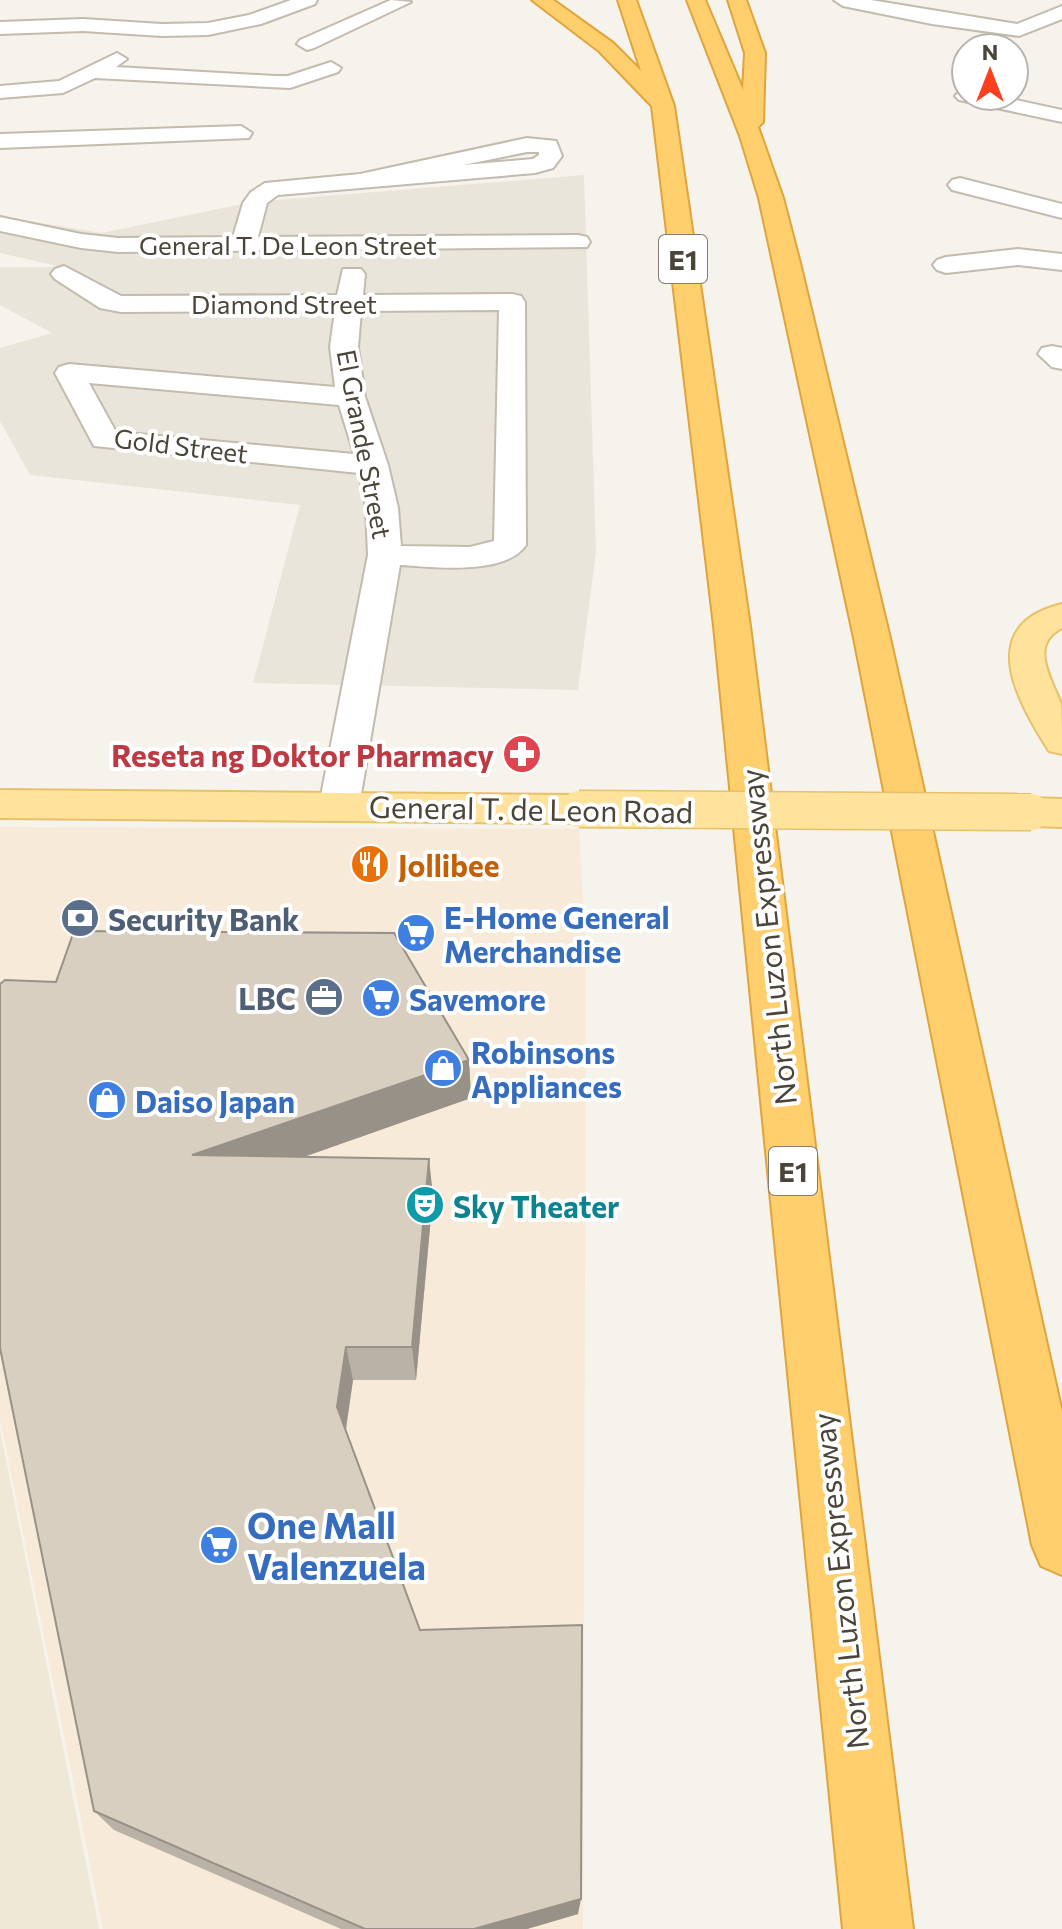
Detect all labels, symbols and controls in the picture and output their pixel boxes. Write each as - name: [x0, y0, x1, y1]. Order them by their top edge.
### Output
- north arrow: [950, 32, 1030, 112]
- text: N: [982, 38, 998, 65]
- street label: General T. De Leon Street: [139, 229, 437, 260]
- road number: E1: [659, 235, 707, 283]
- street label: Diamond Street: [191, 288, 377, 319]
- street label: El Grande Street: [331, 347, 399, 541]
- street label: Gold Street: [112, 421, 250, 469]
- pharmacy icon: Reseta ng Doktor Pharmacy: [501, 733, 543, 775]
- place label: Reseta ng Doktor Pharmacy: [111, 736, 495, 773]
- street label: North Luzon Expressway: [731, 767, 803, 1107]
- street label: General T. de Leon Road: [369, 787, 693, 829]
- restaurant icon: Jollibee: [349, 843, 391, 885]
- place label: Jollibee: [398, 846, 500, 883]
- bank icon: Security Bank: [59, 897, 101, 939]
- place label: E-Home General Merchandise: [444, 898, 670, 969]
- place label: Security Bank: [108, 900, 299, 937]
- supermarket icon: E-Home General Merchandise: [395, 912, 437, 954]
- office icon: LBC: [303, 976, 345, 1018]
- supermarket icon: Savemore: [360, 977, 402, 1019]
- place label: LBC: [238, 979, 296, 1016]
- place label: Savemore: [409, 980, 546, 1017]
- place label: Robinsons Appliances: [471, 1033, 622, 1104]
- shop icon: Robinsons Appliances: [422, 1047, 464, 1089]
- shop icon: Daiso Japan: [86, 1079, 128, 1121]
- place label: Daiso Japan: [135, 1082, 295, 1119]
- road number: E1: [769, 1147, 817, 1195]
- theatre icon: Sky Theater: [404, 1184, 446, 1226]
- place label: Sky Theater: [453, 1187, 620, 1224]
- street label: North Luzon Expressway: [803, 1411, 875, 1751]
- place label: One Mall Valenzuela: [247, 1502, 426, 1587]
- supermarket icon: One Mall Valenzuela: [198, 1524, 240, 1566]

